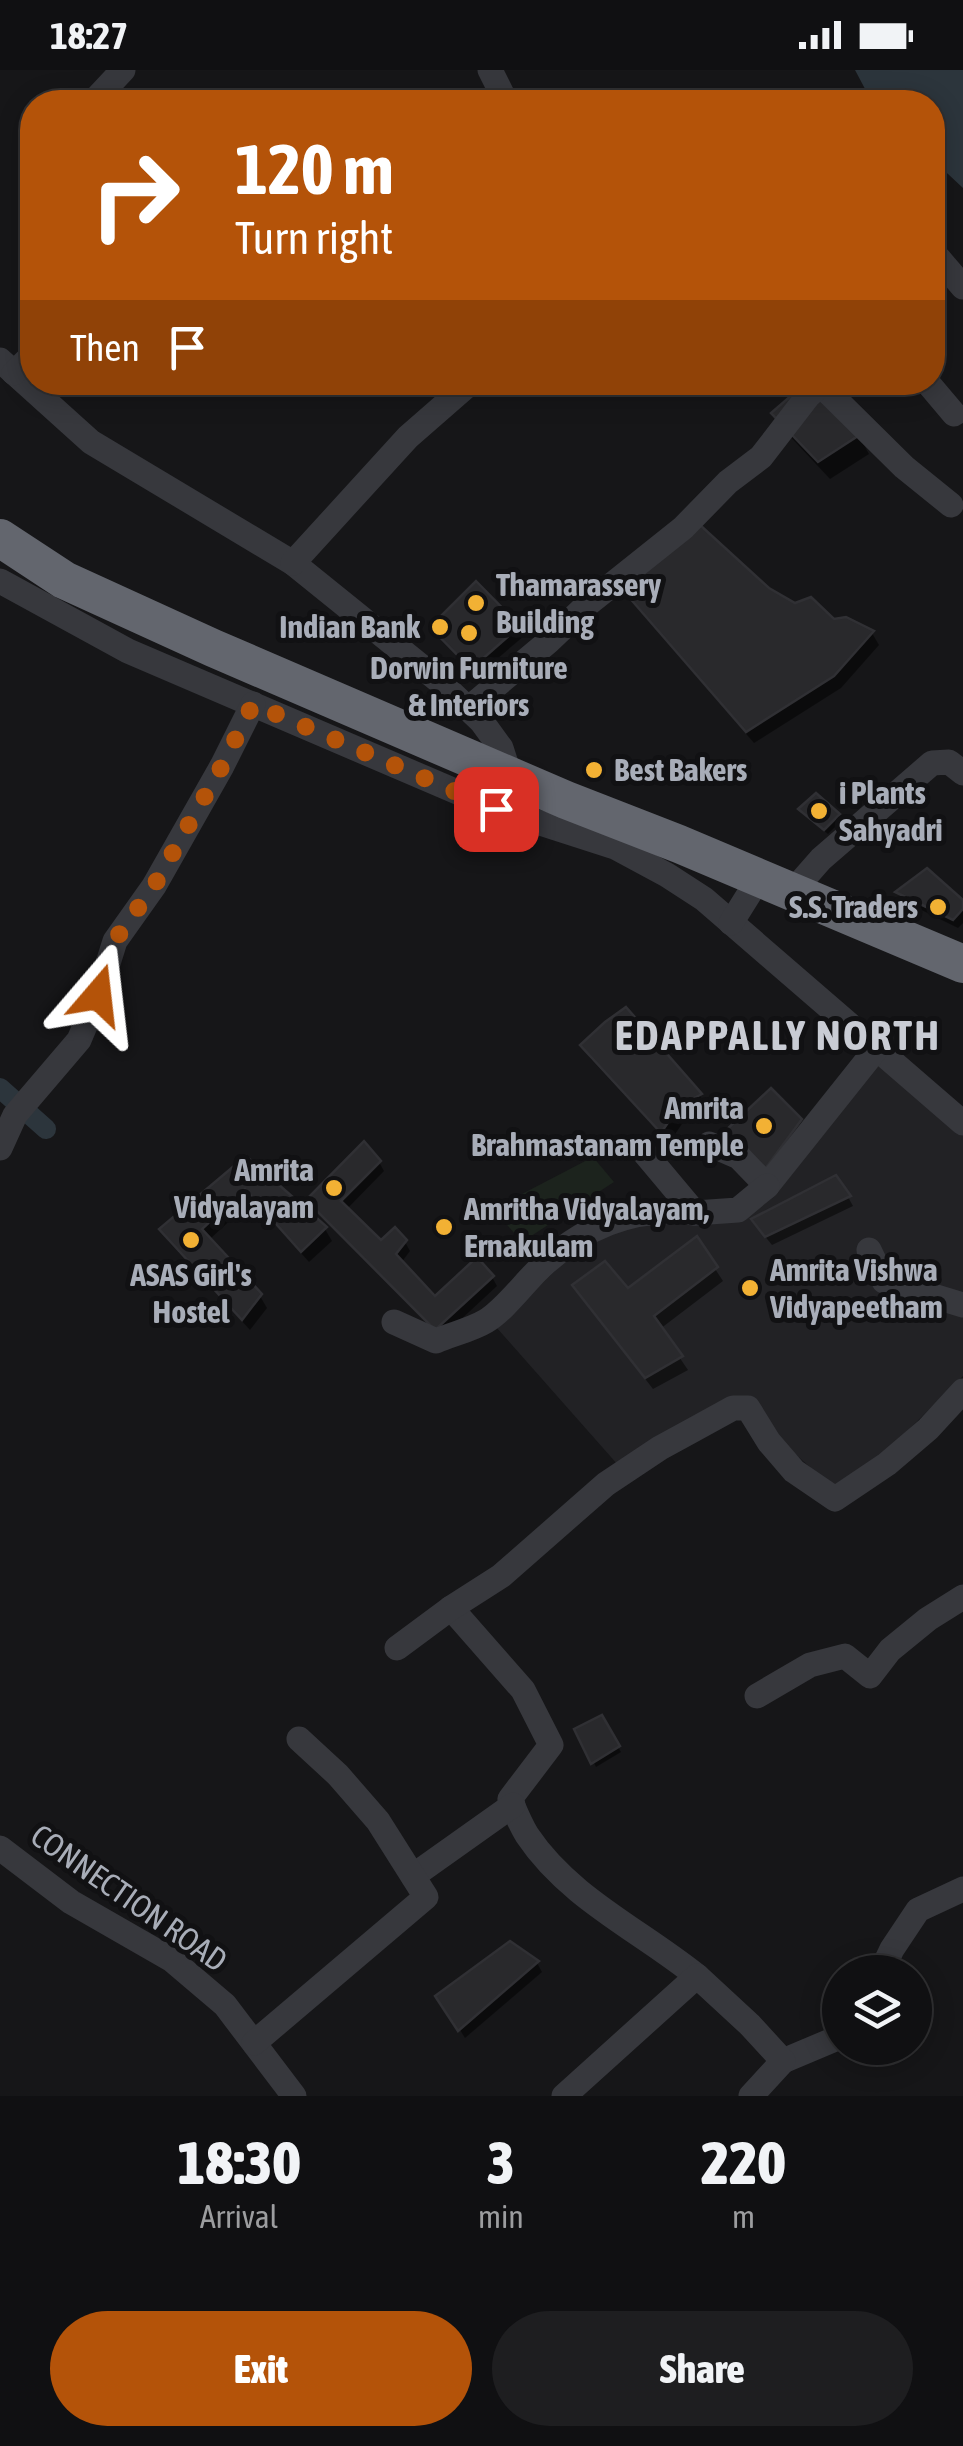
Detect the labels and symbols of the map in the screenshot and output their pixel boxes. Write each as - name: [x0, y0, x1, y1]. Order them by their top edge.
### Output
- place label: Thamarassery Building: [496, 566, 662, 640]
- marker: Thamarassery Building: [465, 592, 487, 614]
- place label: Indian Bank: [279, 608, 421, 645]
- marker: Indian Bank: [429, 616, 451, 638]
- marker: Dorwin Furniture & Interiors: [458, 622, 480, 644]
- place label: Dorwin Furniture & Interiors: [370, 649, 568, 723]
- place label: Best Bakers: [614, 751, 747, 788]
- marker: Best Bakers: [583, 759, 605, 781]
- pin: [454, 767, 539, 852]
- place label: i Plants Sahyadri: [839, 774, 943, 848]
- marker: i Plants Sahyadri: [808, 800, 830, 822]
- place label: S.S. Traders: [789, 888, 918, 925]
- marker: S.S. Traders: [927, 896, 949, 918]
- position arrow: [46, 943, 150, 1047]
- district label: EDAPPALLY NORTH: [615, 1011, 941, 1059]
- place label: Amrita Brahmastanam Temple: [471, 1089, 744, 1163]
- marker: Amrita Brahmastanam Temple: [753, 1115, 775, 1137]
- place label: Amrita Vidyalayam: [173, 1151, 314, 1225]
- marker: Amrita Vidyalayam: [323, 1177, 345, 1199]
- place label: Amritha Vidyalayam, Ernakulam: [463, 1190, 710, 1264]
- marker: Amritha Vidyalayam, Ernakulam: [433, 1216, 455, 1238]
- marker: ASAS Girl's Hostel: [180, 1229, 202, 1251]
- place label: Amrita Vishwa Vidyapeetham: [769, 1251, 943, 1325]
- place label: ASAS Girl's Hostel: [129, 1256, 252, 1330]
- marker: Amrita Vishwa Vidyapeetham: [739, 1277, 761, 1299]
- street label: CONNECTION ROAD: [24, 1816, 234, 1979]

